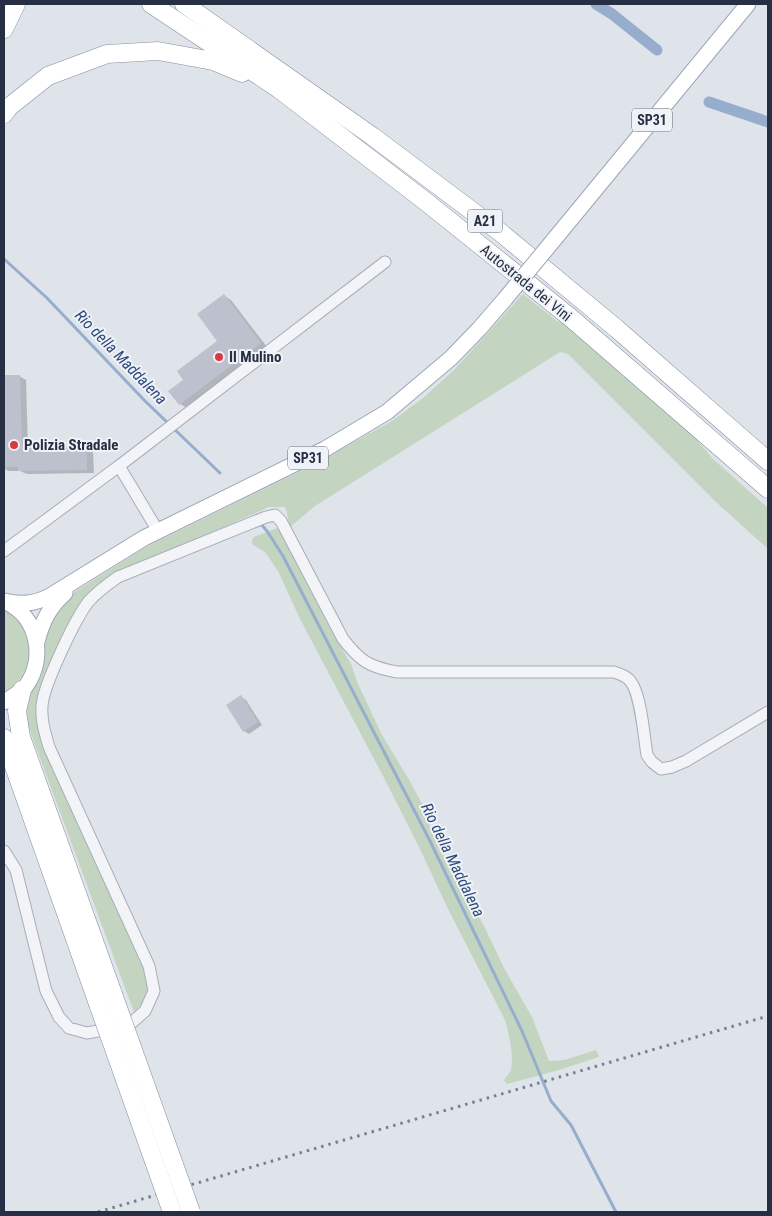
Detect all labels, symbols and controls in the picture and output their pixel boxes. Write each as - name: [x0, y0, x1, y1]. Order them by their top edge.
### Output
- road number: SP31: [632, 108, 672, 132]
- road number: A21: [468, 210, 502, 232]
- street label: Autostrada dei Vini: [477, 241, 575, 325]
- water label: Rio della Maddalena: [71, 306, 171, 408]
- place label: Il Mulino: [229, 348, 281, 366]
- marker: Il Mulino: [213, 351, 225, 363]
- place label: Polizia Stradale: [24, 436, 119, 454]
- marker: Polizia Stradale: [8, 439, 20, 451]
- road number: SP31: [288, 446, 328, 469]
- water label: Rio della Maddalena: [417, 800, 489, 920]

